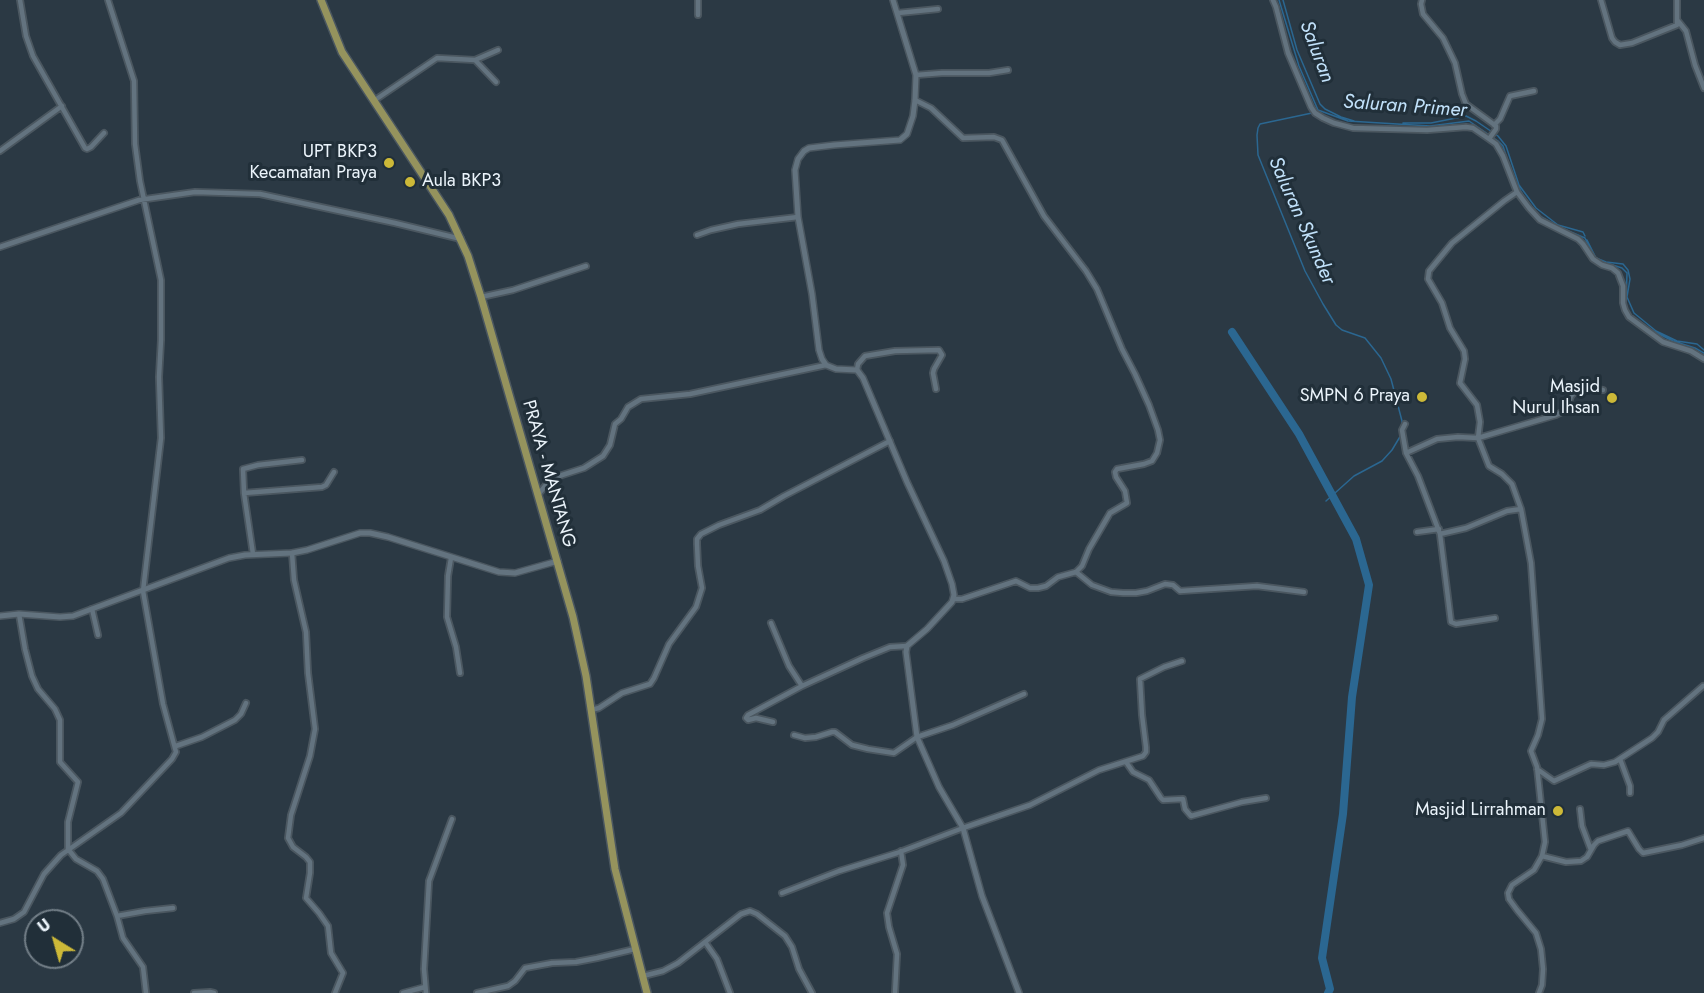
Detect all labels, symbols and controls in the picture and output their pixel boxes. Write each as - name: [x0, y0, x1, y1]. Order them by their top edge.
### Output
- water label: Saluran: [1293, 18, 1339, 86]
- water label: Saluran Primer: [1342, 91, 1468, 123]
- place label: UPT BKP3 Kecamatan Praya: [249, 142, 377, 184]
- water label: Saluran Skunder: [1262, 153, 1340, 289]
- marker: UPT BKP3 Kecamatan Praya: [382, 156, 396, 170]
- place label: Aula BKP3: [422, 171, 501, 193]
- marker: Aula BKP3: [403, 175, 417, 189]
- place label: Masjid Nurul Ihsan: [1512, 377, 1600, 420]
- place label: SMPN 6 Praya: [1300, 386, 1410, 408]
- marker: SMPN 6 Praya: [1415, 390, 1429, 404]
- marker: Masjid Nurul Ihsan: [1605, 391, 1619, 405]
- street label: PRAYA - MANTANG: [517, 398, 579, 550]
- place label: Masjid Lirrahman: [1415, 800, 1546, 822]
- marker: Masjid Lirrahman: [1551, 804, 1565, 818]
- north arrow: [24, 909, 84, 969]
- text: U: [33, 913, 55, 938]

